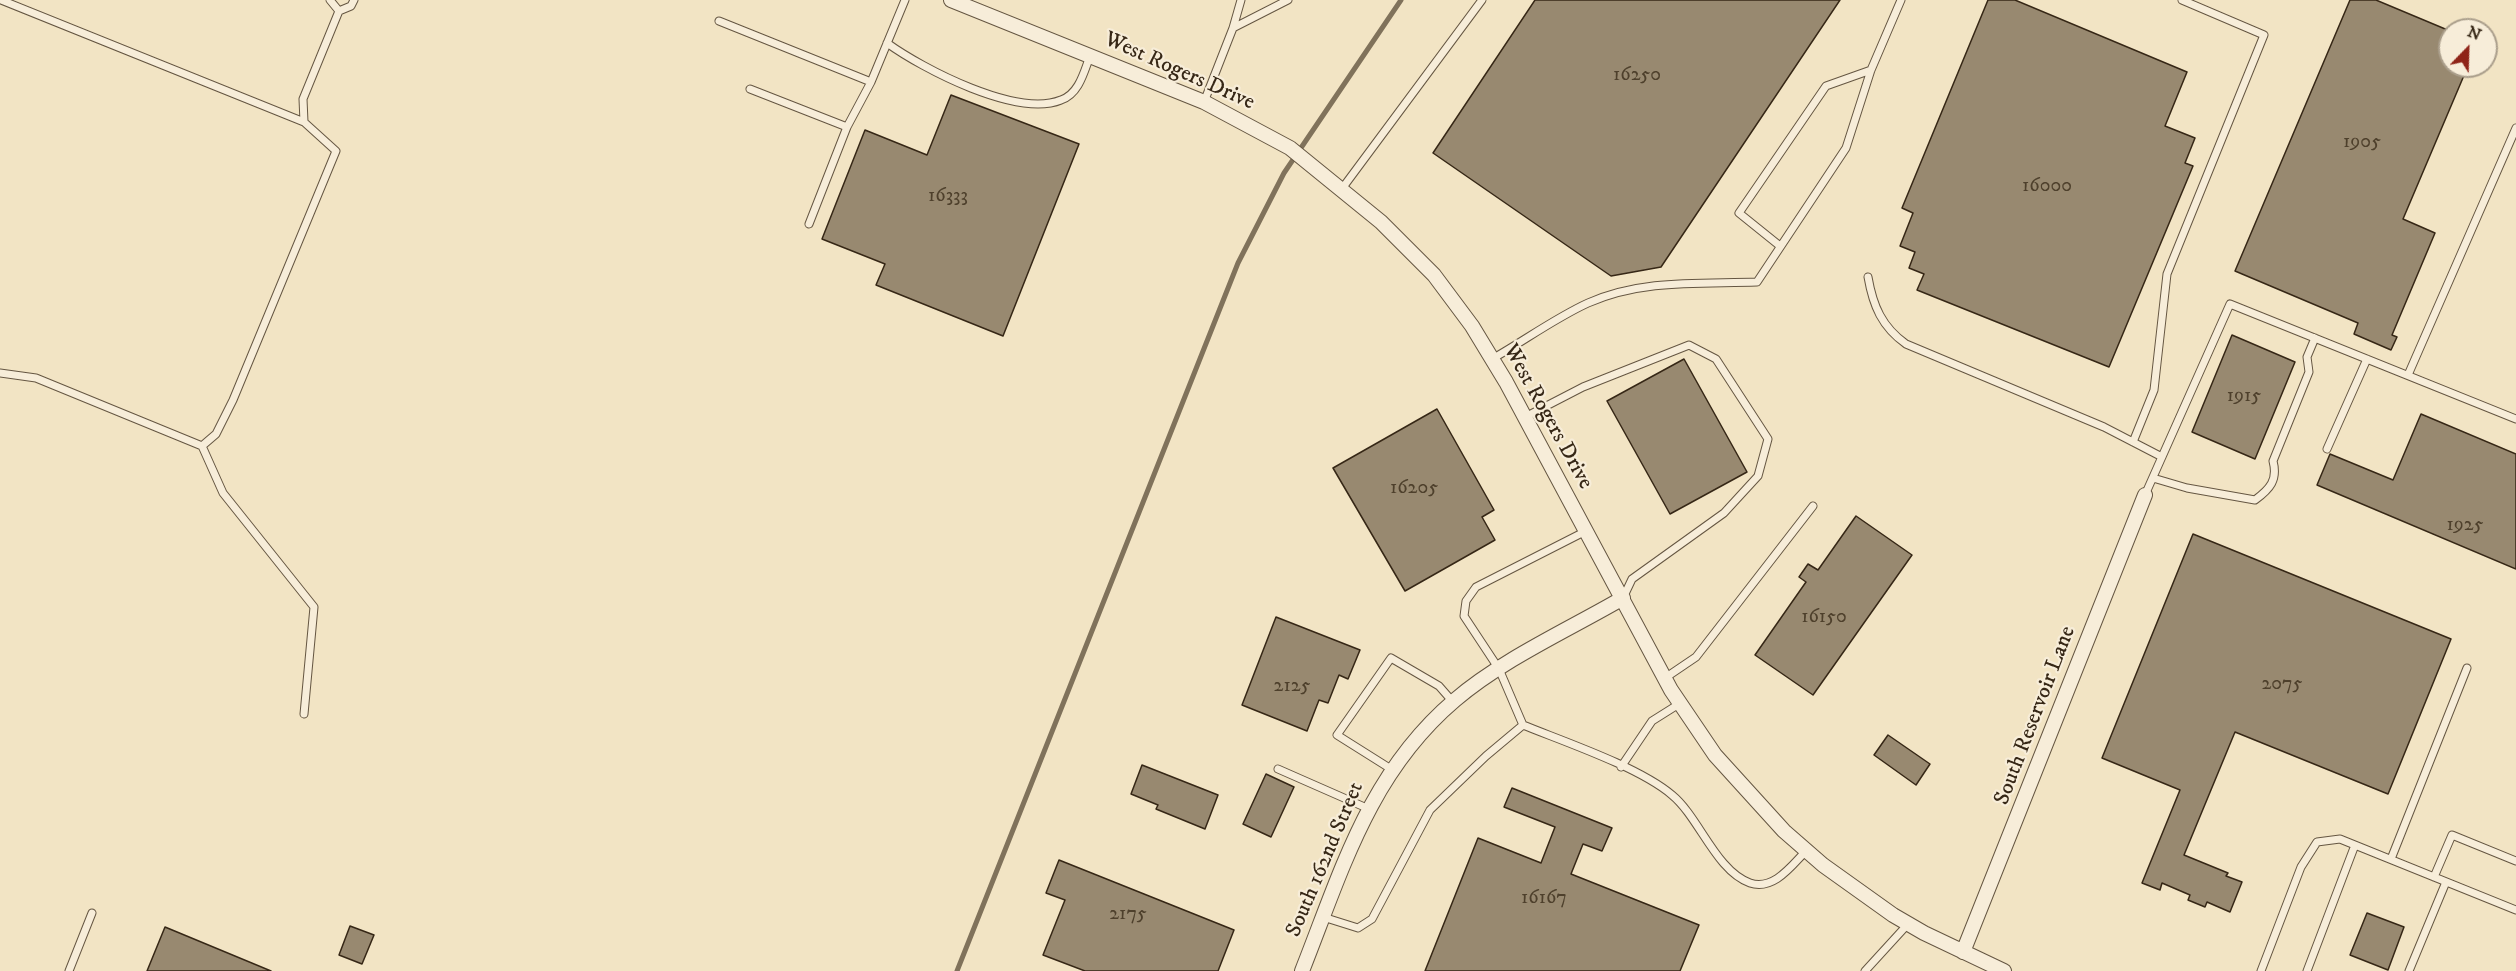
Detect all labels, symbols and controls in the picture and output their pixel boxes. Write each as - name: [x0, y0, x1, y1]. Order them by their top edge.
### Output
- north arrow: [2438, 18, 2498, 78]
- text: N: [2464, 21, 2484, 45]
- street label: West Rogers Drive: [1100, 27, 1258, 117]
- house number: 16250: [1613, 64, 1661, 88]
- house number: 1905: [2343, 131, 2381, 155]
- house number: 16000: [2022, 175, 2072, 199]
- house number: 16333: [928, 185, 968, 209]
- street label: West Rogers Drive: [1496, 340, 1598, 494]
- house number: 1915: [2227, 385, 2261, 409]
- house number: 16205: [1390, 477, 1438, 501]
- house number: 1925: [2447, 514, 2483, 538]
- house number: 16150: [1801, 606, 1847, 630]
- street label: South Reservoir Lane: [1990, 623, 2082, 809]
- house number: 2075: [2262, 673, 2302, 697]
- house number: 2125: [1274, 675, 1310, 699]
- street label: South 162nd Street: [1282, 779, 1370, 941]
- house number: 16167: [1521, 887, 1567, 911]
- house number: 2175: [1109, 903, 1147, 927]

